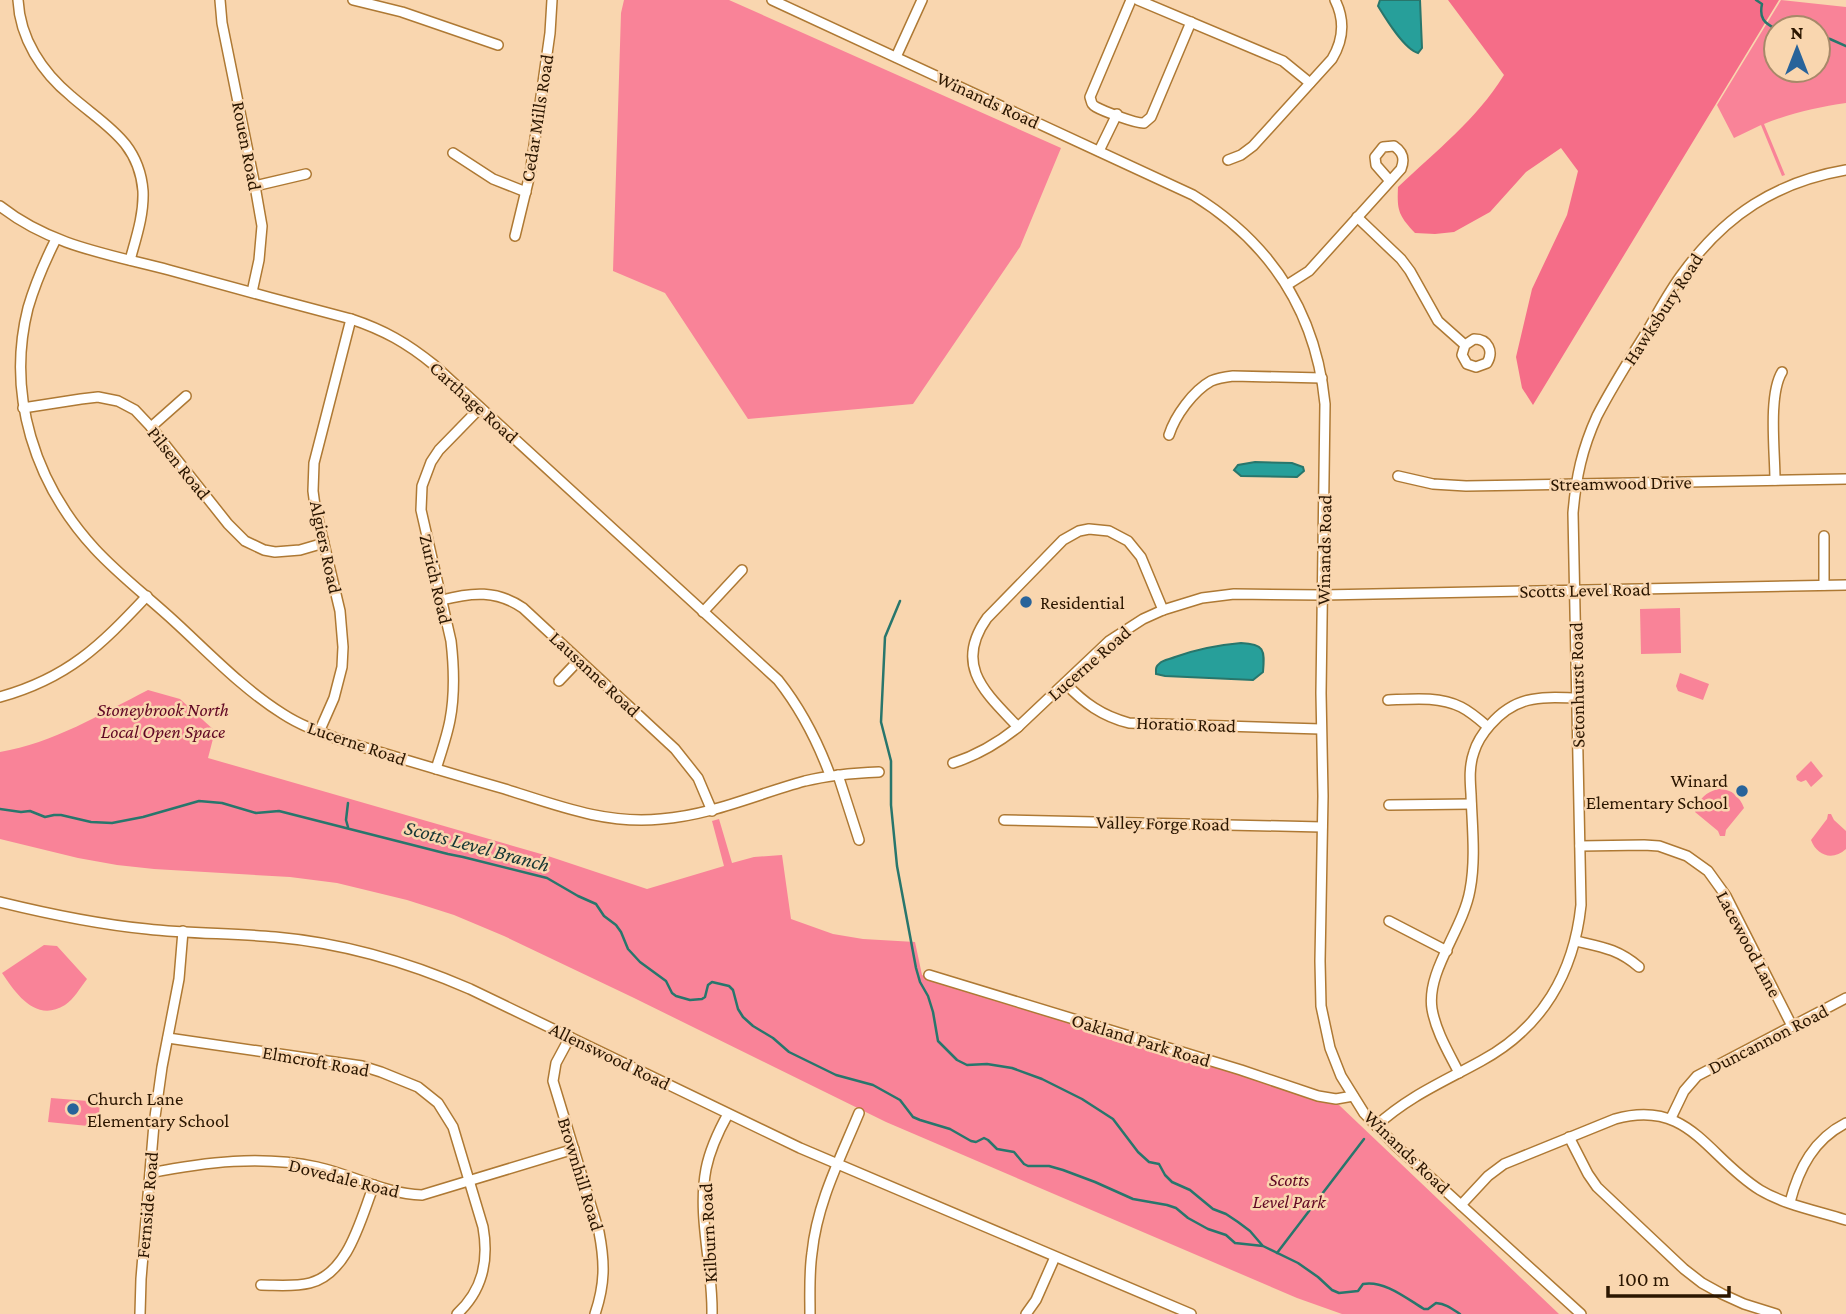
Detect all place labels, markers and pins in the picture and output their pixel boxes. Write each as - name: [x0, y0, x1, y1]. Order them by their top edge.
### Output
- place label: Residential: [1040, 592, 1125, 613]
- marker: Residential: [1018, 594, 1034, 610]
- place label: Winard Elementary School: [1586, 770, 1728, 813]
- marker: Winard Elementary School: [1734, 783, 1750, 799]
- place label: Church Lane Elementary School: [87, 1088, 229, 1131]
- marker: Church Lane Elementary School: [65, 1101, 81, 1117]

